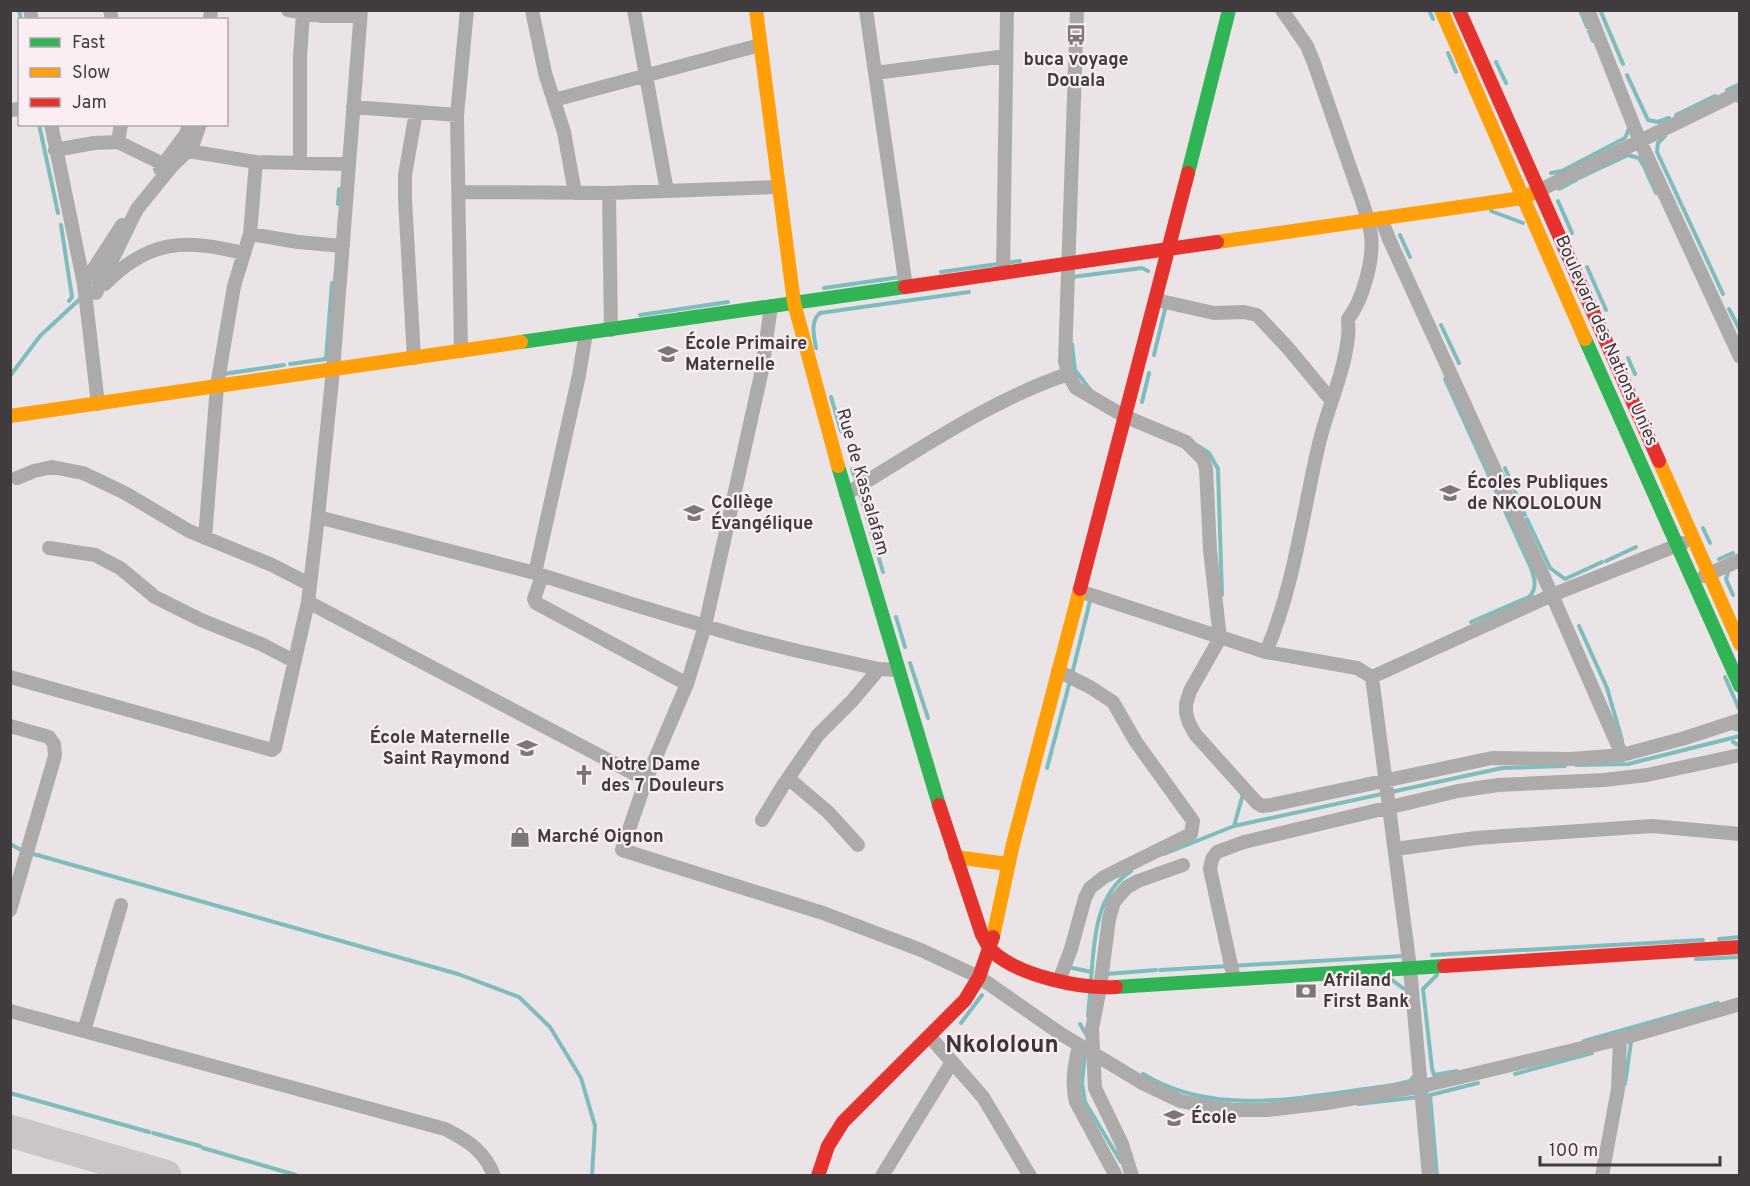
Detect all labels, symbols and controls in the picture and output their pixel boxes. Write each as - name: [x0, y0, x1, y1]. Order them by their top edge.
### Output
- legend: [18, 18, 228, 126]
- bus stop icon: buca voyage Douala: [1064, 23, 1088, 47]
- text: Fast: [72, 32, 105, 55]
- place label: buca voyage Douala: [1024, 49, 1128, 93]
- text: Slow: [72, 62, 110, 85]
- text: Jam: [72, 92, 107, 115]
- street label: Boulevard des Nations Unies: [1549, 232, 1663, 450]
- place label: École Primaire Maternelle: [685, 331, 807, 377]
- school or university icon: École Primaire Maternelle: [656, 342, 680, 366]
- street label: Rue de Kassalafam: [830, 406, 894, 558]
- place label: Écoles Publiques de NKOLOLOUN: [1467, 470, 1608, 516]
- school or university icon: Écoles Publiques de NKOLOLOUN: [1438, 481, 1462, 505]
- place label: Collège Évangélique: [711, 492, 813, 536]
- school or university icon: Collège Évangélique: [682, 501, 706, 525]
- place label: École Maternelle Saint Raymond: [370, 725, 510, 771]
- school or university icon: École Maternelle Saint Raymond: [515, 736, 539, 760]
- place label: Notre Dame des 7 Douleurs: [601, 754, 724, 798]
- church icon: Notre Dame des 7 Douleurs: [572, 763, 596, 787]
- shop icon: Marché Oignon: [508, 825, 532, 849]
- place label: Marché Oignon: [537, 826, 664, 849]
- place label: Afriland First Bank: [1323, 970, 1409, 1014]
- bank icon: Afriland First Bank: [1294, 979, 1318, 1003]
- district label: Nkololoun: [945, 1031, 1059, 1061]
- place label: École: [1191, 1105, 1237, 1130]
- school or university icon: École: [1162, 1106, 1186, 1130]
- scale bar: [1540, 1129, 1720, 1167]
- text: 100 m: [1549, 1140, 1598, 1163]

